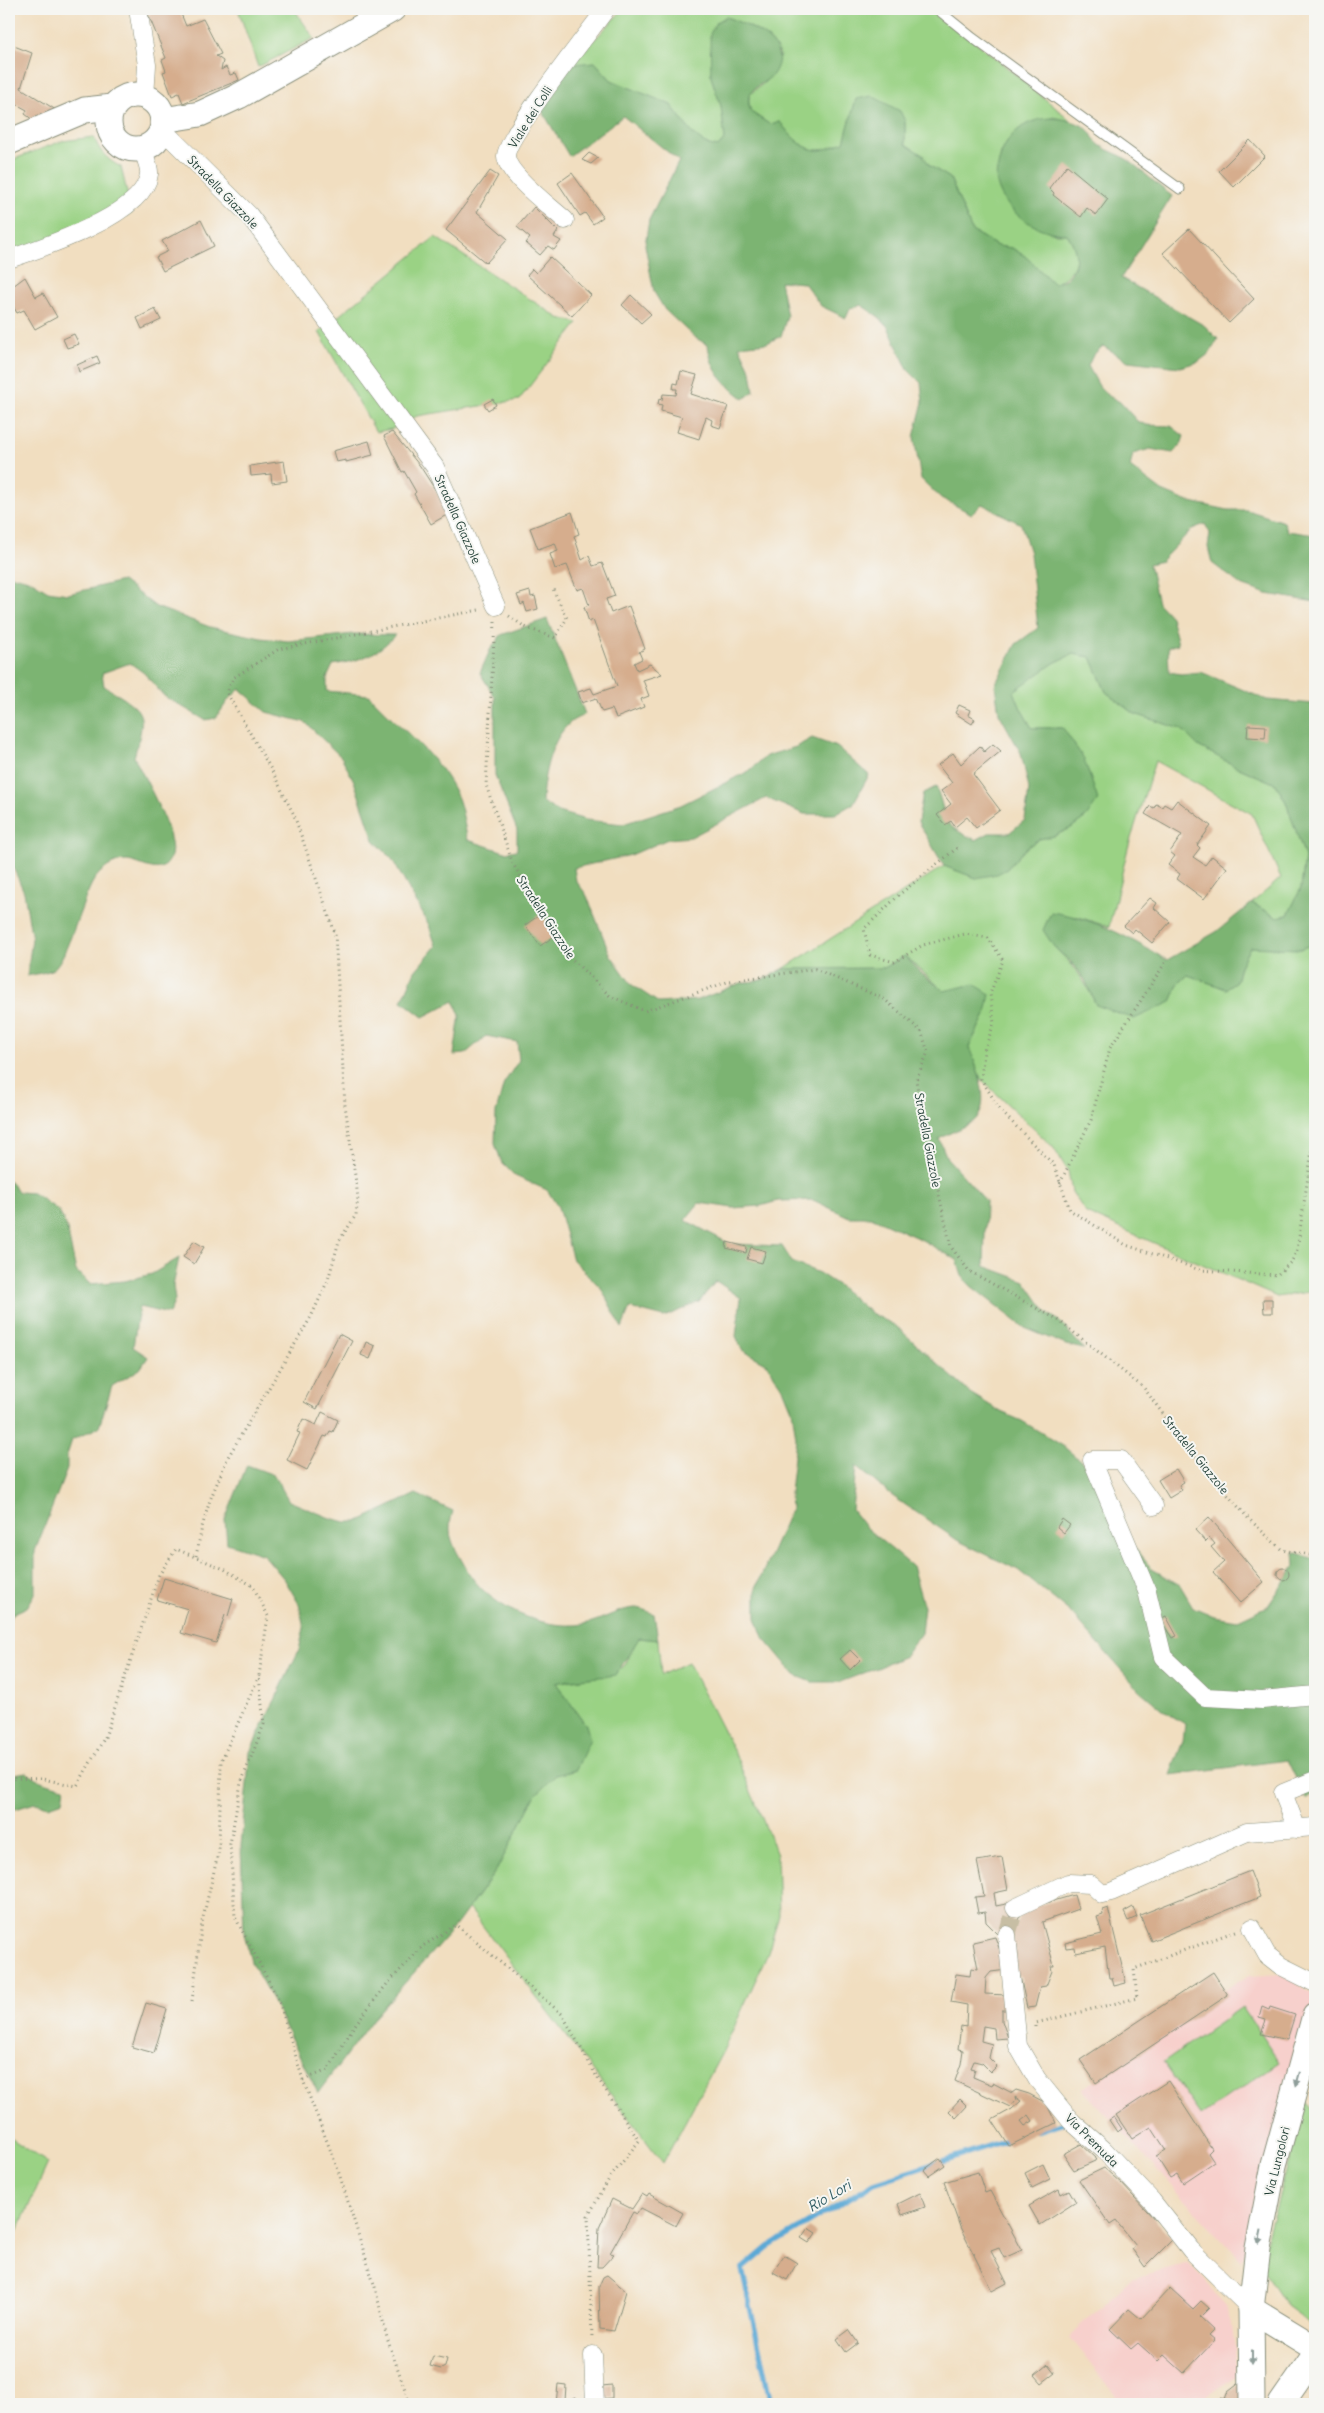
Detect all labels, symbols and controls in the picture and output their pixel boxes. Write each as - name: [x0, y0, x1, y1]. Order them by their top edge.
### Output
- street label: Viale dei Colli: [505, 83, 555, 151]
- street label: Stradella Giazzole: [184, 152, 262, 232]
- street label: Stradella Giazzole: [432, 472, 484, 566]
- street label: Stradella Giazzole: [514, 873, 578, 961]
- street label: Stradella Giazzole: [911, 1091, 945, 1189]
- street label: Stradella Giazzole: [1160, 1413, 1232, 1497]
- one-way arrow: [1294, 2071, 1302, 2086]
- street label: Via Premuda: [1062, 2110, 1122, 2170]
- street label: Via Lungolorì: [1261, 2125, 1293, 2197]
- water label: Rio Lori: [804, 2175, 856, 2216]
- one-way arrow: [1256, 2229, 1264, 2244]
- one-way arrow: [1248, 2349, 1256, 2365]

